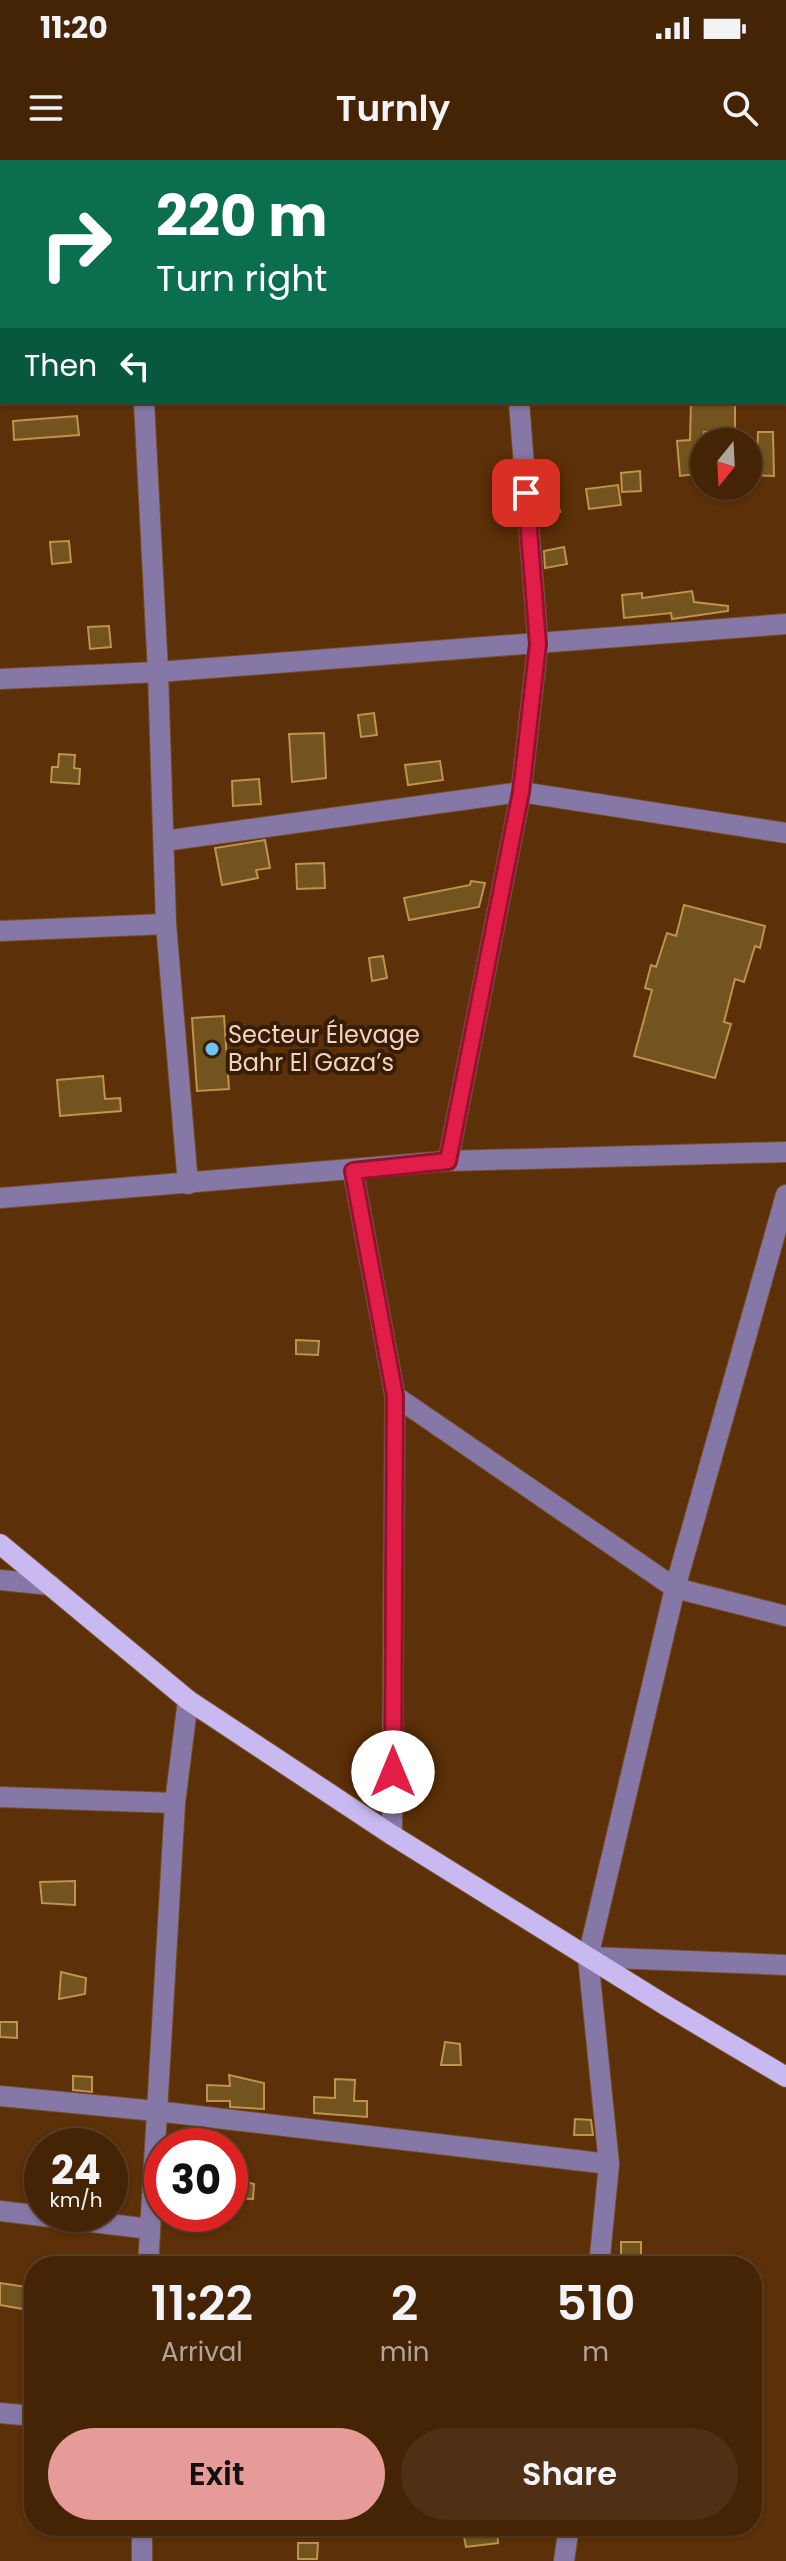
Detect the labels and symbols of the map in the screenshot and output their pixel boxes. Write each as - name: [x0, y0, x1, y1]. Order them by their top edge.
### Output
- north arrow: [690, 428, 762, 500]
- pin: [492, 459, 560, 527]
- place label: Secteur Élevage Bahr El Gaza’s: [228, 1018, 420, 1079]
- marker: Secteur Élevage Bahr El Gaza’s: [203, 1040, 221, 1058]
- position arrow: [351, 1730, 435, 1814]
- speed limit sign: 30: [144, 2128, 248, 2232]

